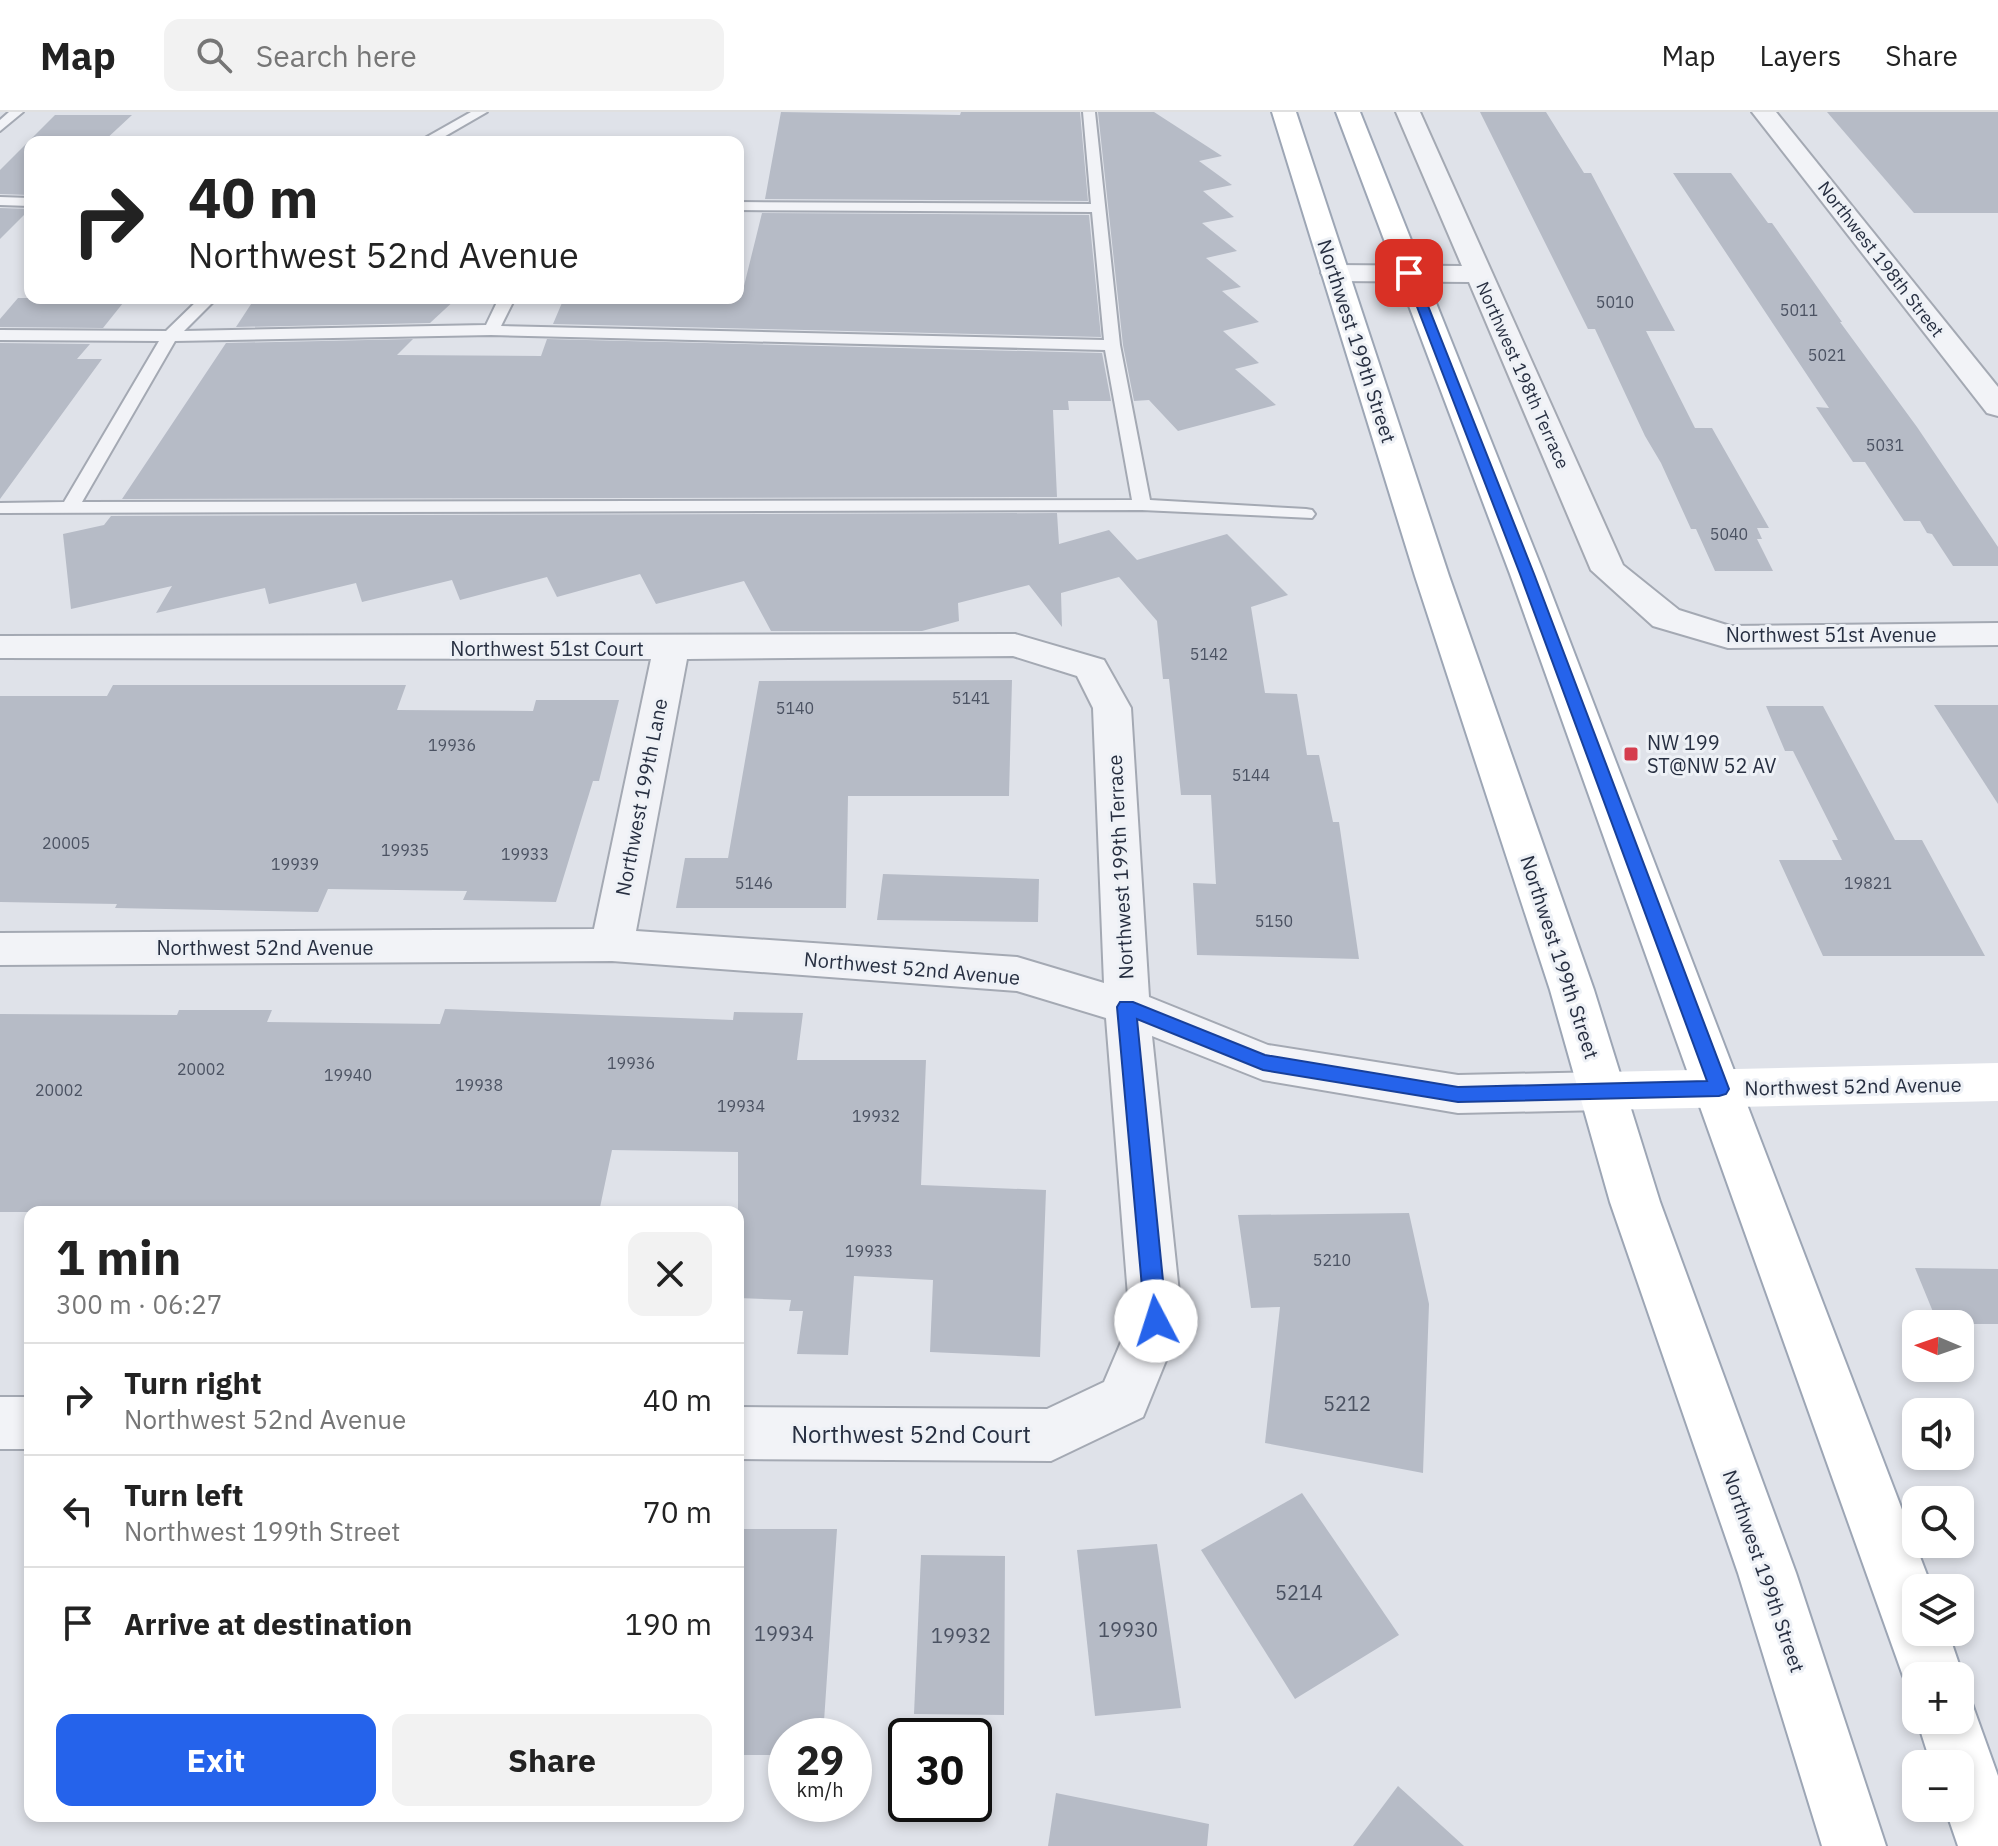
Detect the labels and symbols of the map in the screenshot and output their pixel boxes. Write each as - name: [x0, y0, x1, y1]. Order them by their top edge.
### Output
- street label: Northwest 198th Street: [1813, 177, 1949, 341]
- street label: Northwest 199th Street: [1311, 236, 1403, 446]
- pin: [1375, 239, 1443, 307]
- street label: Northwest 198th Terrace: [1471, 278, 1575, 472]
- house number: 5010: [1596, 292, 1634, 312]
- house number: 5011: [1780, 300, 1818, 320]
- house number: 5021: [1808, 345, 1846, 365]
- house number: 5031: [1866, 435, 1904, 455]
- house number: 5040: [1710, 524, 1748, 544]
- street label: Northwest 51st Avenue: [1726, 621, 1936, 648]
- street label: Northwest 51st Court: [450, 635, 644, 662]
- house number: 5142: [1190, 644, 1228, 664]
- house number: 5141: [952, 688, 990, 708]
- street label: Northwest 199th Lane: [609, 696, 673, 898]
- house number: 5140: [776, 698, 814, 718]
- place label: NW 199 ST@NW 52 AV: [1647, 729, 1776, 779]
- house number: 19936: [428, 735, 476, 755]
- marker: NW 199 ST@NW 52 AV: [1622, 745, 1640, 763]
- street label: Northwest 199th Terrace: [1101, 754, 1139, 980]
- house number: 5144: [1232, 765, 1270, 785]
- house number: 20005: [42, 833, 90, 853]
- house number: 19935: [381, 840, 429, 860]
- house number: 19933: [501, 844, 549, 864]
- street label: Northwest 199th Street: [1514, 852, 1606, 1062]
- house number: 19939: [271, 854, 319, 874]
- house number: 5146: [735, 873, 773, 893]
- house number: 19821: [1844, 873, 1892, 893]
- house number: 5150: [1255, 911, 1293, 931]
- street label: Northwest 52nd Avenue: [156, 934, 374, 961]
- street label: Northwest 52nd Avenue: [803, 945, 1021, 991]
- house number: 19936: [607, 1053, 655, 1073]
- house number: 20002: [177, 1059, 225, 1079]
- house number: 19940: [324, 1065, 372, 1085]
- street label: Northwest 52nd Avenue: [1744, 1071, 1962, 1101]
- house number: 19938: [455, 1075, 503, 1095]
- house number: 20002: [35, 1080, 83, 1100]
- house number: 19934: [717, 1096, 765, 1116]
- house number: 19932: [852, 1106, 900, 1126]
- house number: 19933: [845, 1241, 893, 1261]
- house number: 5210: [1313, 1250, 1351, 1270]
- position arrow: [1114, 1279, 1198, 1363]
- north arrow: [1902, 1310, 1974, 1382]
- house number: 5212: [1323, 1390, 1371, 1417]
- street label: Northwest 52nd Court: [791, 1418, 1031, 1450]
- street label: Northwest 199th Street: [1717, 1466, 1811, 1676]
- house number: 5214: [1275, 1579, 1323, 1606]
- house number: 19930: [1098, 1616, 1158, 1643]
- house number: 19934: [754, 1620, 814, 1647]
- house number: 19932: [931, 1622, 991, 1649]
- speed limit sign: 30: [888, 1718, 992, 1822]

